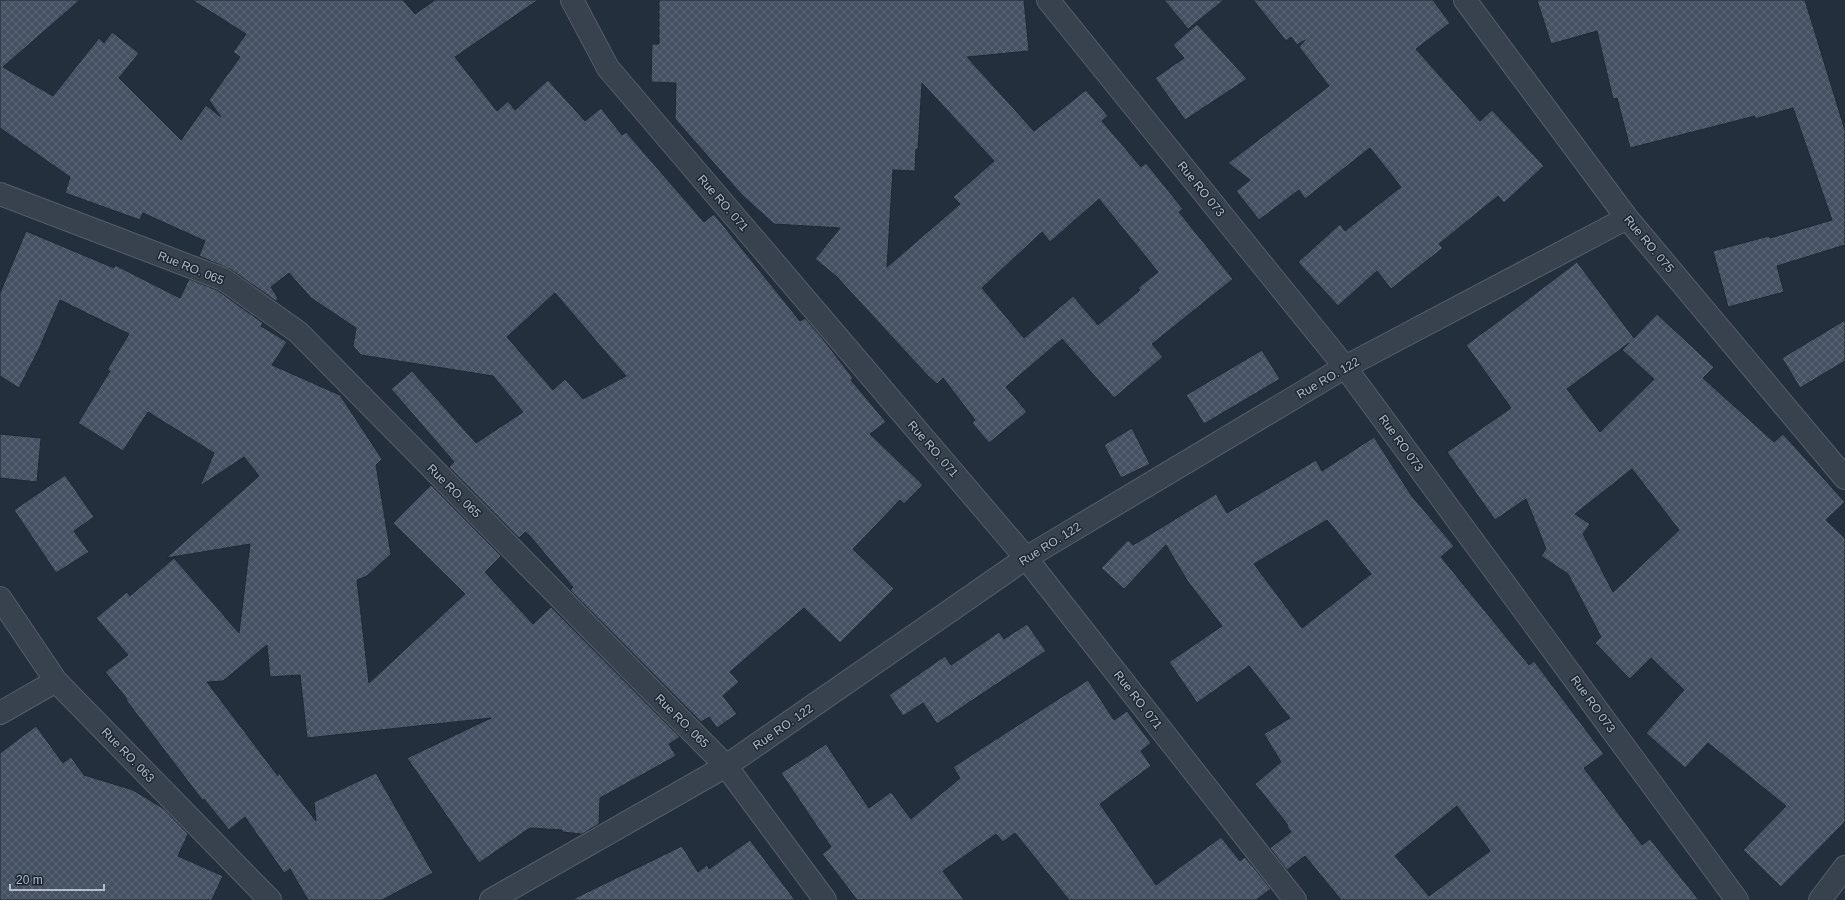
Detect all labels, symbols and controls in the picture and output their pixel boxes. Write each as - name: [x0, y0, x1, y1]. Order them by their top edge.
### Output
- street label: Rue RO 073: [1175, 159, 1228, 220]
- street label: Rue RO. 071: [695, 172, 751, 234]
- street label: Rue RO. 075: [1621, 213, 1677, 276]
- street label: Rue RO. 065: [156, 248, 226, 288]
- street label: Rue RO. 122: [1294, 354, 1362, 402]
- street label: Rue RO 073: [1376, 412, 1426, 474]
- street label: Rue RO. 071: [905, 418, 961, 480]
- street label: Rue RO. 065: [424, 461, 484, 521]
- street label: Rue RO. 122: [1017, 519, 1084, 568]
- street label: Rue RO. 071: [1111, 668, 1165, 732]
- street label: Rue RO 073: [1568, 673, 1618, 735]
- street label: Rue RO. 065: [652, 691, 712, 751]
- street label: Rue RO. 122: [750, 701, 816, 753]
- street label: Rue RO. 063: [99, 725, 158, 785]
- scale bar: [10, 866, 104, 892]
- text: 20 m: [16, 873, 43, 887]

